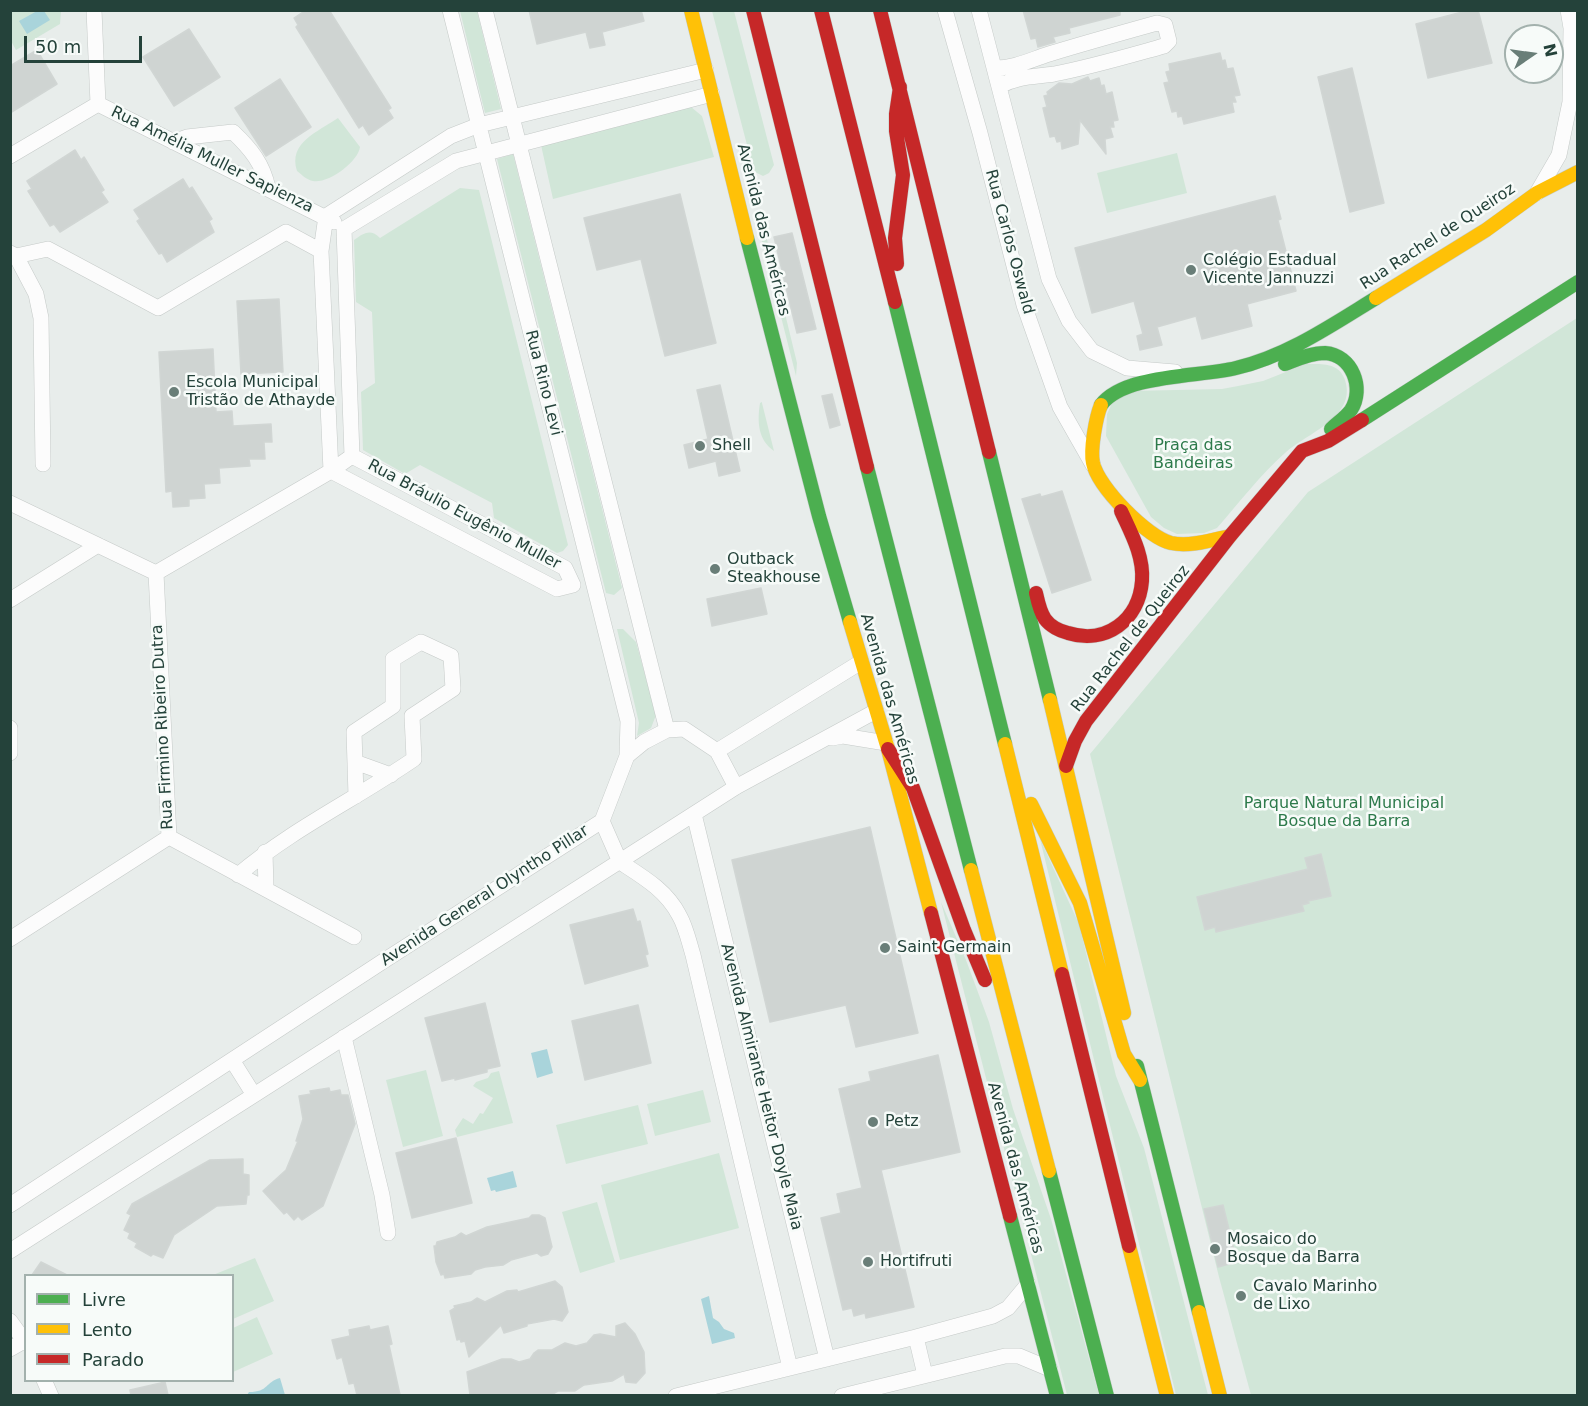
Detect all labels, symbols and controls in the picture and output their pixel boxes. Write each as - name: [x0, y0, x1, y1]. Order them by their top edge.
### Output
- scale bar: [27, 24, 146, 62]
- north arrow: [1504, 24, 1564, 84]
- text: 50 m: [35, 36, 81, 57]
- text: N: [1539, 42, 1561, 59]
- street label: Rua Amélia Muller Sapienza: [108, 103, 316, 217]
- street label: Avenida das Américas: [732, 142, 794, 318]
- street label: Rua Carlos Oswald: [980, 168, 1038, 316]
- street label: Rua Rachel de Queiroz: [1357, 180, 1519, 294]
- place label: Colégio Estadual Vicente Jannuzzi: [1203, 251, 1337, 289]
- marker: Colégio Estadual Vicente Jannuzzi: [1184, 263, 1198, 277]
- street label: Rua Rino Levi: [521, 328, 565, 438]
- place label: Escola Municipal Tristão de Athayde: [186, 373, 335, 411]
- marker: Escola Municipal Tristão de Athayde: [167, 385, 181, 399]
- place label: Shell: [712, 436, 751, 456]
- park label: Praça das Bandeiras: [1153, 436, 1233, 474]
- marker: Shell: [693, 439, 707, 453]
- street label: Rua Bráulio Eugênio Muller: [364, 456, 564, 574]
- place label: Outback Steakhouse: [727, 550, 821, 588]
- marker: Outback Steakhouse: [708, 562, 722, 576]
- street label: Rua Rachel de Queiroz: [1068, 562, 1194, 716]
- street label: Avenida das Américas: [855, 611, 923, 787]
- street label: Rua Firmino Ribeiro Dutra: [148, 624, 178, 830]
- park label: Parque Natural Municipal Bosque da Barra: [1244, 794, 1444, 832]
- street label: Avenida General Olyntho Pillar: [377, 821, 593, 971]
- place label: Saint Germain: [897, 938, 1011, 958]
- marker: Saint Germain: [878, 941, 892, 955]
- street label: Avenida Almirante Heitor Doyle Maia: [716, 942, 806, 1232]
- street label: Avenida das Américas: [983, 1080, 1047, 1256]
- place label: Petz: [885, 1112, 919, 1132]
- marker: Petz: [866, 1115, 880, 1129]
- place label: Mosaico do Bosque da Barra: [1227, 1230, 1360, 1268]
- marker: Mosaico do Bosque da Barra: [1208, 1242, 1222, 1256]
- place label: Hortifruti: [880, 1252, 952, 1272]
- marker: Hortifruti: [861, 1255, 875, 1269]
- legend: [24, 1274, 234, 1382]
- place label: Cavalo Marinho de Lixo: [1253, 1277, 1377, 1315]
- text: Livre: [82, 1289, 126, 1310]
- marker: Cavalo Marinho de Lixo: [1234, 1289, 1248, 1303]
- text: Lento: [82, 1319, 132, 1340]
- text: Parado: [82, 1349, 144, 1370]

